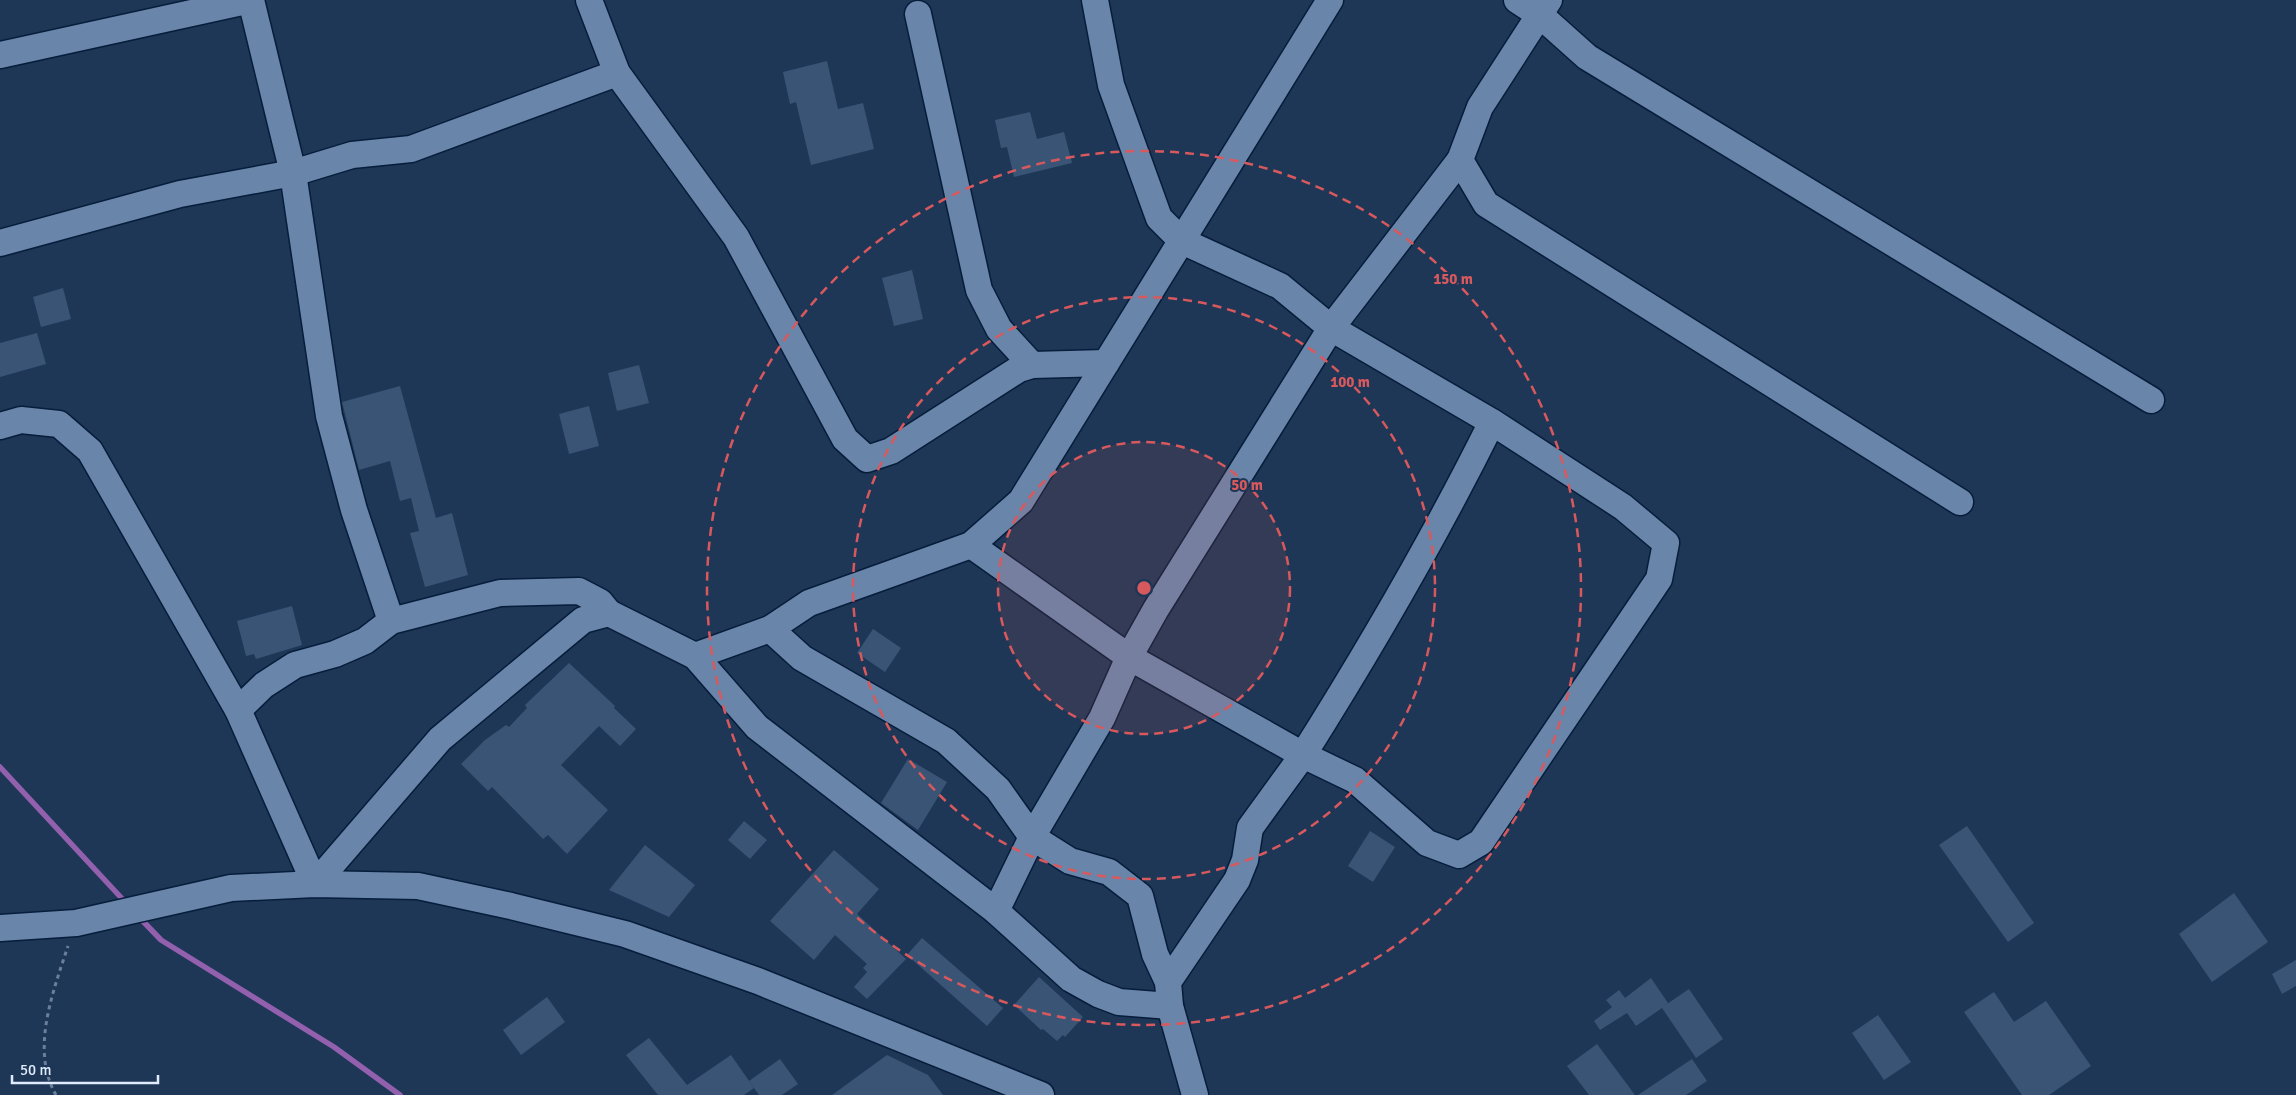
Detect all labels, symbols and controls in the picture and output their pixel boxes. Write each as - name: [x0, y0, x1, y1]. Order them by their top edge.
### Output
- text: 150 m: [1433, 270, 1473, 288]
- text: 100 m: [1330, 373, 1370, 391]
- text: 50 m: [1231, 476, 1263, 494]
- centre of rings: [1135, 579, 1153, 597]
- scale bar: [12, 1052, 159, 1084]
- text: 50 m: [20, 1061, 51, 1079]

